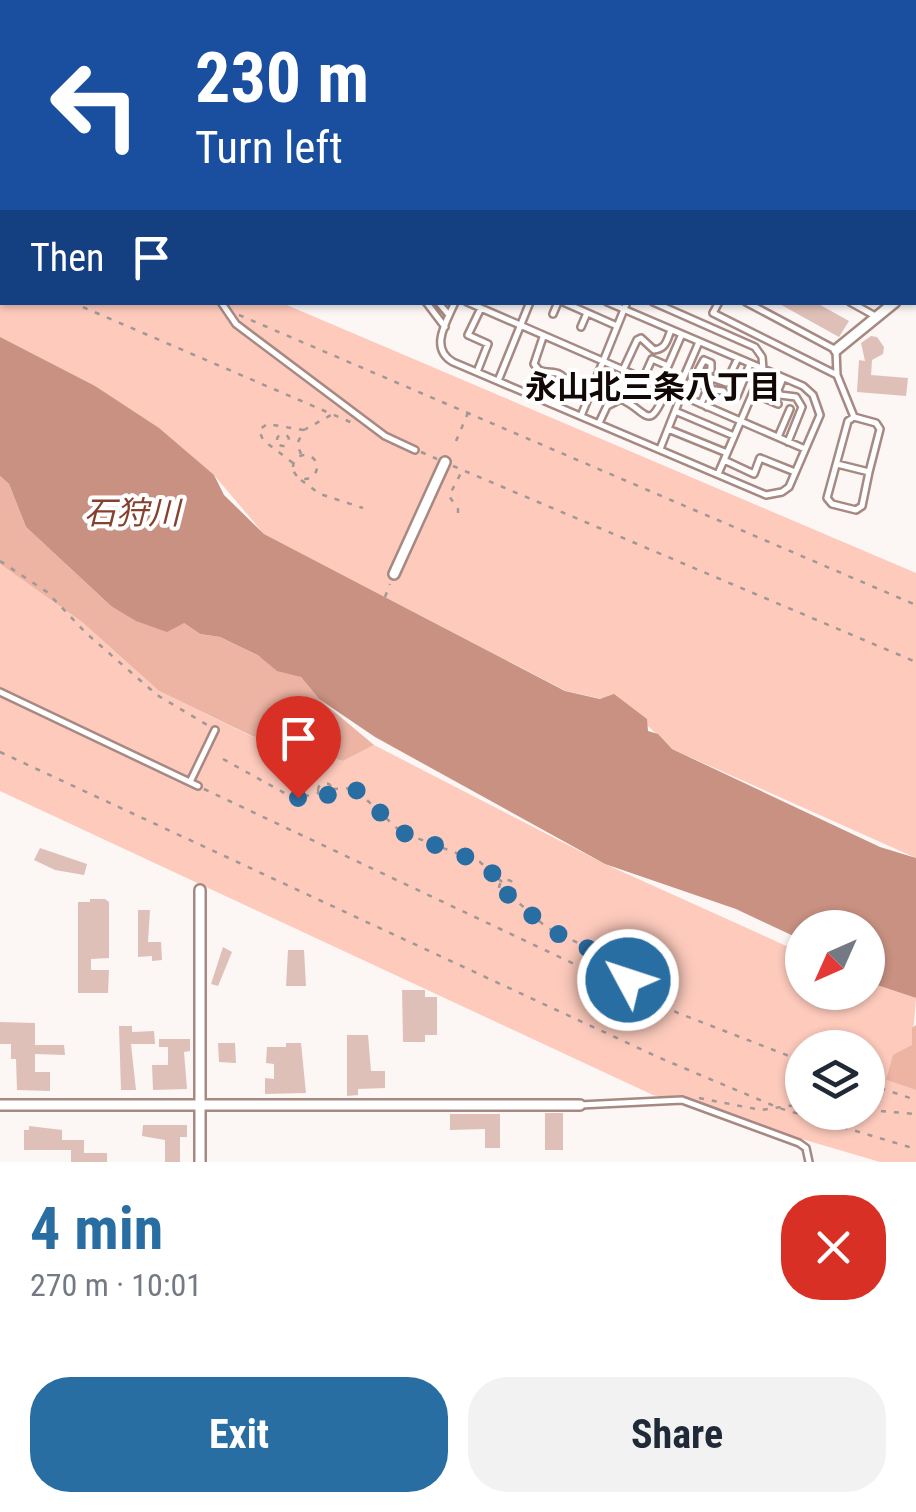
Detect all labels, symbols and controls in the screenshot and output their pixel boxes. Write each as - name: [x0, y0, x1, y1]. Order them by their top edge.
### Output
- text: 230 m: [195, 37, 369, 119]
- icon: left: [30, 40, 160, 170]
- text: Turn left: [195, 121, 343, 174]
- icon: arrive: [124, 230, 179, 285]
- text: Then: [30, 236, 104, 280]
- district label: 永山北三条八丁目: [525, 368, 781, 406]
- water label: 石狩川: [84, 494, 183, 532]
- pin: [256, 696, 341, 799]
- icon: arrive: [271, 711, 326, 766]
- north arrow: [785, 910, 885, 1010]
- map controls: [785, 910, 885, 1130]
- position arrow: [576, 928, 680, 1032]
- button: layers: [785, 1030, 885, 1130]
- text: 4 min: [30, 1193, 163, 1264]
- button: close: [781, 1195, 886, 1300]
- text: 270 m · 10:01: [30, 1266, 202, 1304]
- button: Exit: [30, 1377, 448, 1492]
- button: Share: [468, 1377, 886, 1492]

